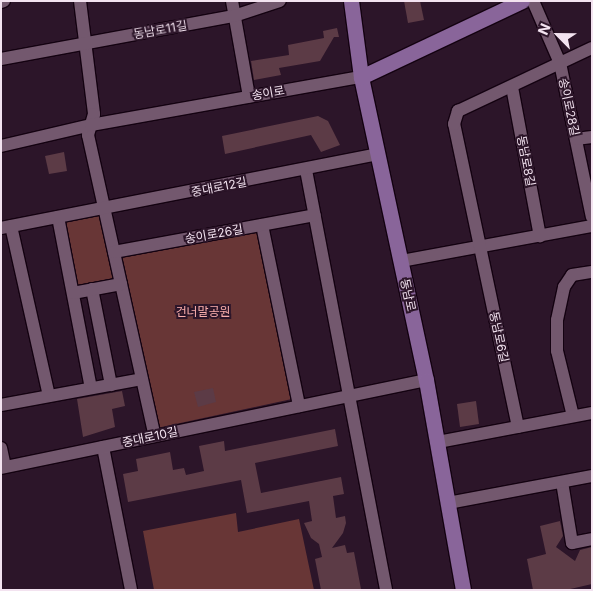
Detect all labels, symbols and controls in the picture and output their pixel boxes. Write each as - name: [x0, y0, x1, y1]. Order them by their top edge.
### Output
- north arrow: [533, 10, 583, 60]
- street label: 동남로11길: [132, 18, 188, 42]
- text: N: [534, 21, 554, 37]
- street label: 송이로28길: [556, 77, 582, 137]
- street label: 송이로: [250, 83, 286, 103]
- street label: 동남로8길: [514, 134, 538, 188]
- street label: 중대로12길: [190, 175, 248, 199]
- street label: 송이로26길: [184, 222, 244, 246]
- street label: 동남로: [398, 277, 418, 313]
- park label: 건너말공원: [175, 305, 231, 319]
- street label: 동남로6길: [487, 310, 511, 364]
- street label: 중대로10길: [121, 424, 179, 450]

